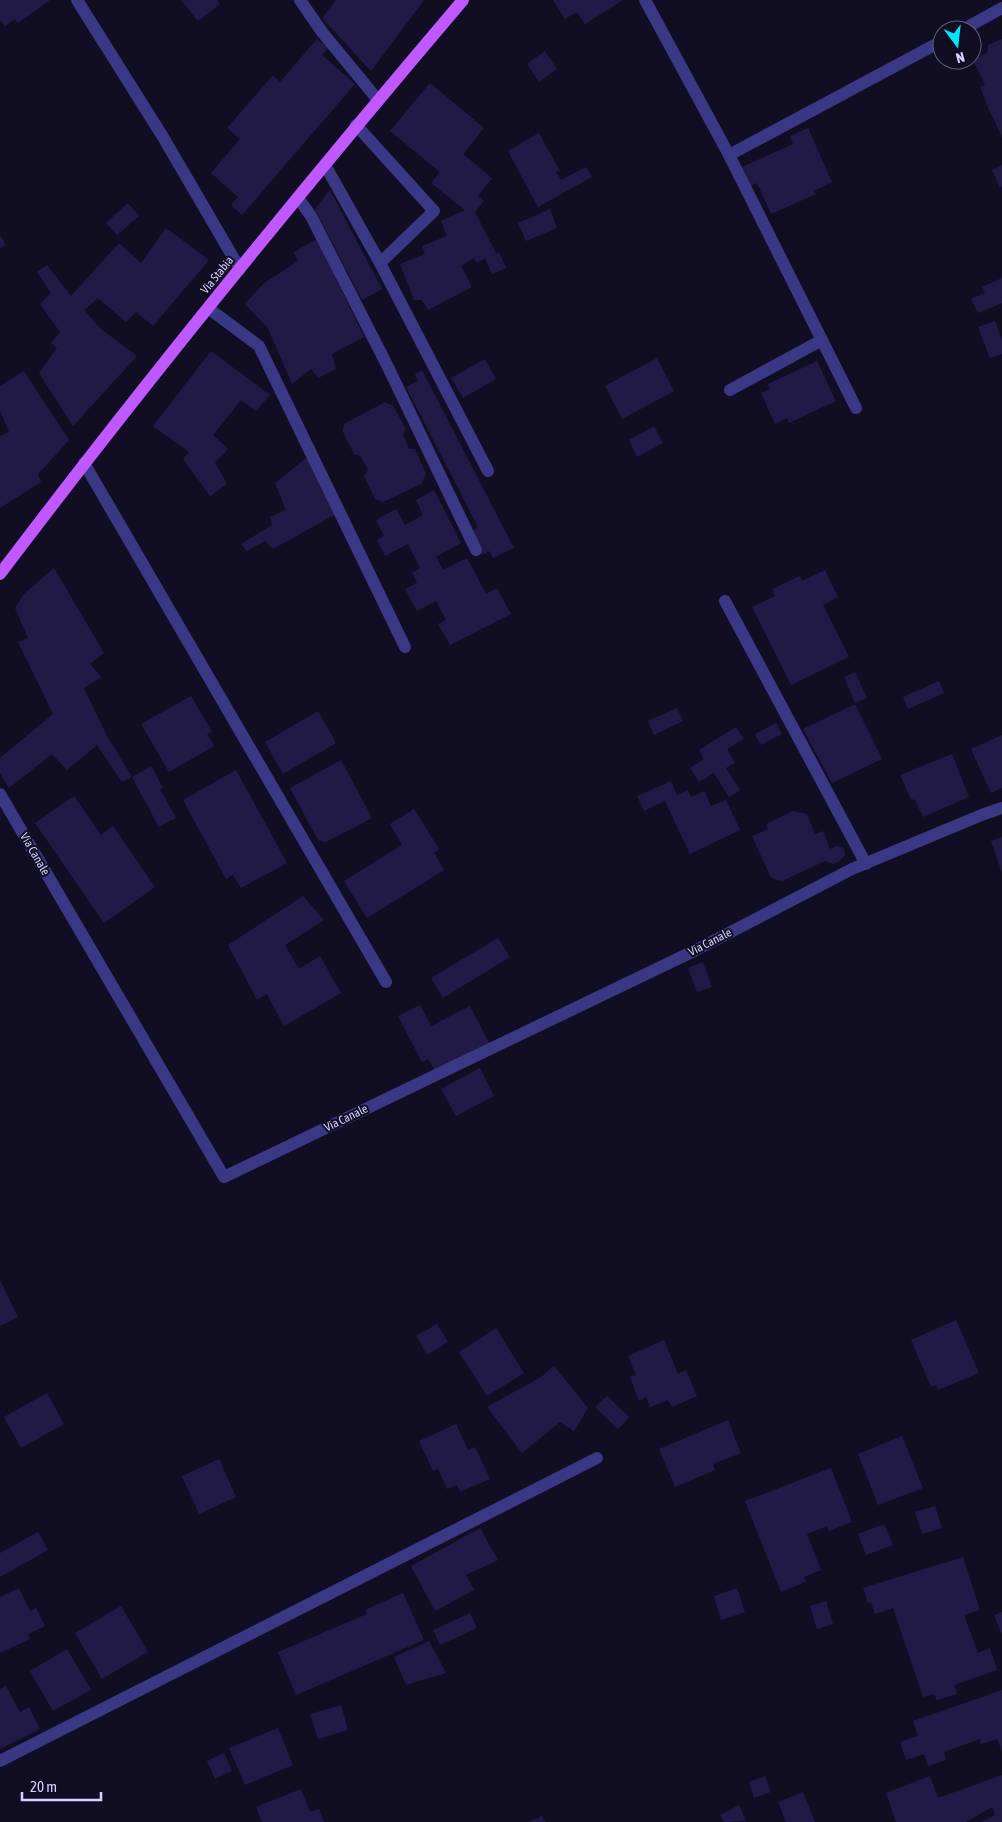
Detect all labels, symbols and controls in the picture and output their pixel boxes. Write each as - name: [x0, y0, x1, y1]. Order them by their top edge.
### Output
- north arrow: [932, 20, 982, 70]
- text: N: [954, 49, 966, 66]
- street label: Via Stabia: [198, 254, 236, 296]
- street label: Via Canale: [17, 830, 53, 878]
- street label: Via Canale: [686, 925, 734, 959]
- street label: Via Canale: [322, 1101, 370, 1135]
- scale bar: [22, 1770, 101, 1802]
- text: 20 m: [30, 1778, 57, 1795]

